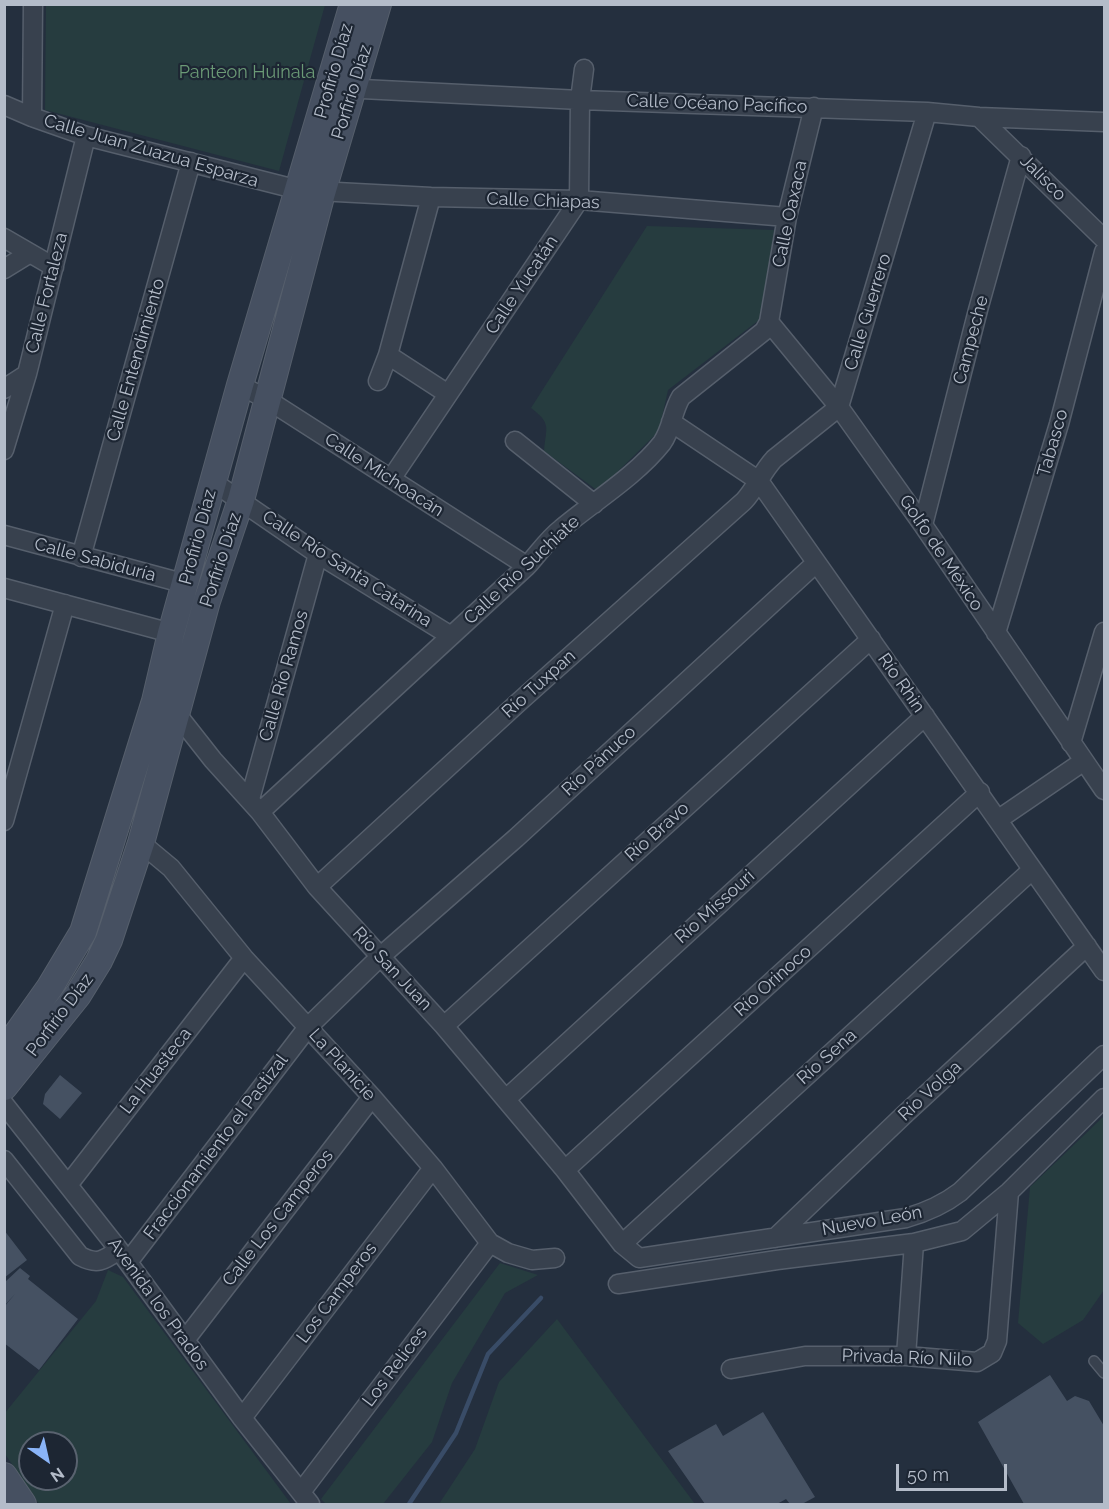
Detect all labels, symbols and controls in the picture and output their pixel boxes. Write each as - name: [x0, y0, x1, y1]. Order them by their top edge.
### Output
- street label: Profirio Díaz: [310, 21, 358, 121]
- street label: Porfirio Díaz: [327, 42, 377, 142]
- park label: Panteon Huinala: [179, 62, 315, 84]
- street label: Calle Océano Pacífico: [626, 90, 808, 118]
- street label: Calle Juan Zuazua Esparza: [41, 110, 261, 192]
- street label: Jalisco: [1015, 150, 1071, 206]
- street label: Calle Oaxaca: [768, 159, 812, 269]
- street label: Calle Chiapas: [486, 188, 600, 214]
- street label: Calle Fortaleza: [22, 230, 72, 356]
- street label: Calle Yucatán: [481, 232, 563, 338]
- street label: Calle Guerrero: [840, 251, 896, 373]
- street label: Calle Entendimiento: [102, 276, 170, 444]
- street label: Campeche: [949, 293, 993, 387]
- street label: Tabasco: [1033, 407, 1073, 479]
- street label: Calle Michoacán: [320, 428, 448, 522]
- street label: Profirio Díaz: [175, 487, 221, 587]
- street label: Golfo de México: [894, 491, 988, 615]
- street label: Calle Río Santa Catarina: [258, 506, 436, 632]
- street label: Porfirio Díaz: [196, 510, 246, 610]
- street label: Calle Río Suchiate: [460, 511, 584, 629]
- street label: Calle Sabiduría: [32, 533, 158, 587]
- street label: Calle Río Ramos: [255, 608, 313, 744]
- street label: Río Tuxpan: [498, 645, 580, 723]
- street label: Río Rhin: [873, 649, 929, 717]
- street label: Río Pánuco: [557, 721, 641, 801]
- street label: Río Bravo: [621, 798, 693, 866]
- street label: Río Missouri: [671, 866, 759, 948]
- street label: Río San Juan: [348, 923, 436, 1015]
- street label: Río Orinoco: [730, 941, 816, 1021]
- street label: Porfirio Díaz: [22, 969, 98, 1061]
- street label: La Huasteca: [116, 1024, 196, 1118]
- street label: La Planicie: [304, 1024, 380, 1106]
- street label: Río Sena: [793, 1025, 861, 1089]
- street label: Fraccionamiento el Pastizal: [139, 1050, 293, 1244]
- street label: Río Volga: [894, 1056, 966, 1126]
- street label: Calle Los Camperos: [218, 1145, 338, 1291]
- street label: Nuevo León: [820, 1202, 924, 1240]
- street label: Avenida los Prados: [103, 1234, 213, 1374]
- street label: Los Camperos: [292, 1239, 382, 1347]
- street label: Los Relices: [358, 1323, 432, 1411]
- street label: Privada Río Nilo: [841, 1345, 973, 1371]
- north arrow: [18, 1431, 78, 1491]
- scale bar: [899, 1452, 1010, 1490]
- text: N: [47, 1463, 68, 1486]
- text: 50 m: [907, 1464, 949, 1485]

